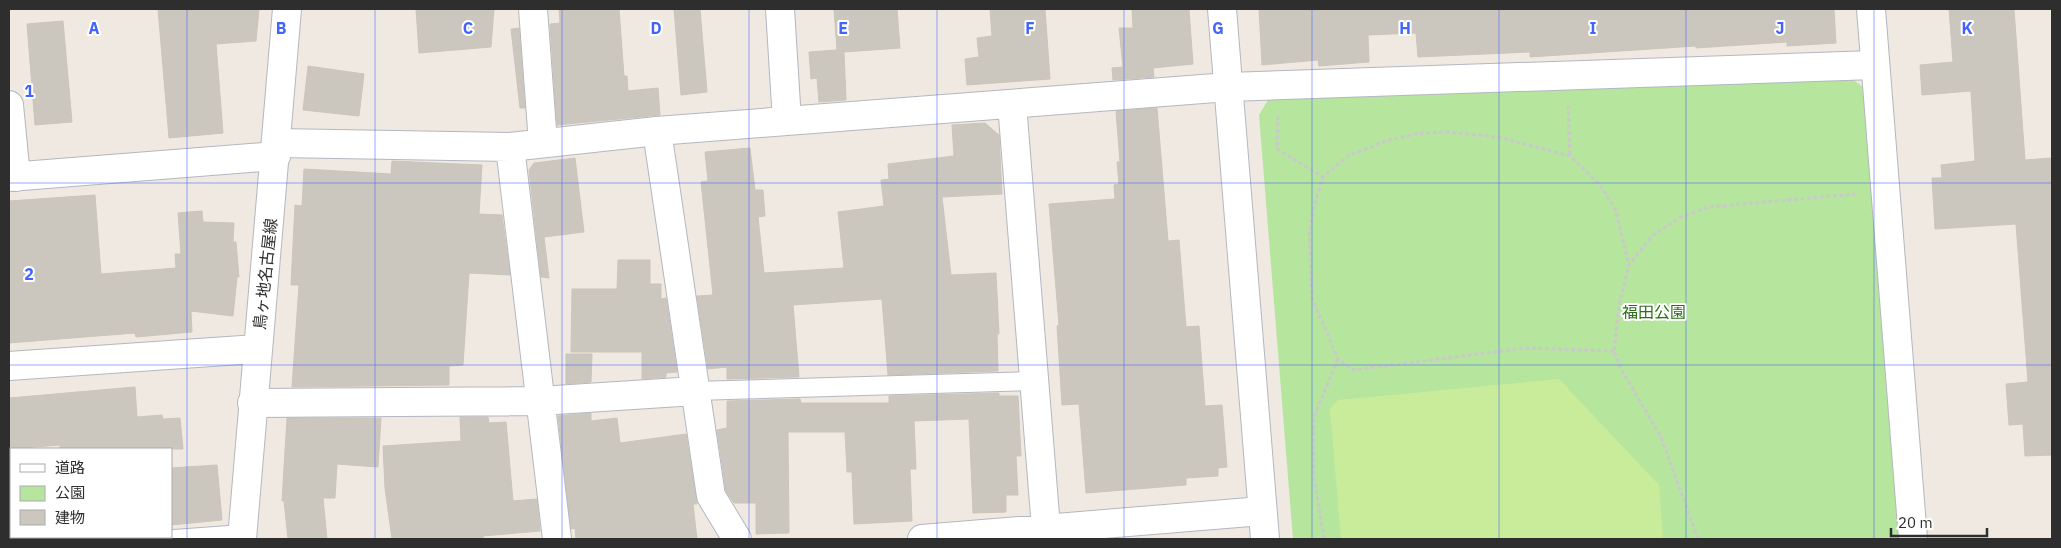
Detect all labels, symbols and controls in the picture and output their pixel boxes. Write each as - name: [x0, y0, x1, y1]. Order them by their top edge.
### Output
- text: A: [89, 18, 100, 38]
- text: B: [276, 18, 287, 38]
- text: C: [463, 18, 473, 38]
- text: D: [650, 18, 662, 38]
- text: E: [838, 18, 848, 38]
- text: F: [1025, 18, 1035, 38]
- text: G: [1212, 18, 1224, 38]
- text: H: [1399, 18, 1411, 38]
- text: I: [1590, 18, 1597, 38]
- text: J: [1776, 18, 1784, 38]
- text: K: [1961, 18, 1973, 38]
- text: 1: [24, 81, 34, 101]
- street label: 鳥ヶ地名古屋線: [249, 217, 281, 331]
- text: 2: [24, 264, 34, 284]
- park label: 福田公園: [1622, 302, 1686, 322]
- legend: [10, 448, 172, 538]
- text: 道路: [55, 458, 85, 477]
- text: 公園: [55, 483, 85, 502]
- scale bar: [1891, 506, 1987, 538]
- text: 建物: [55, 508, 85, 527]
- text: 20 m: [1898, 513, 1933, 532]

